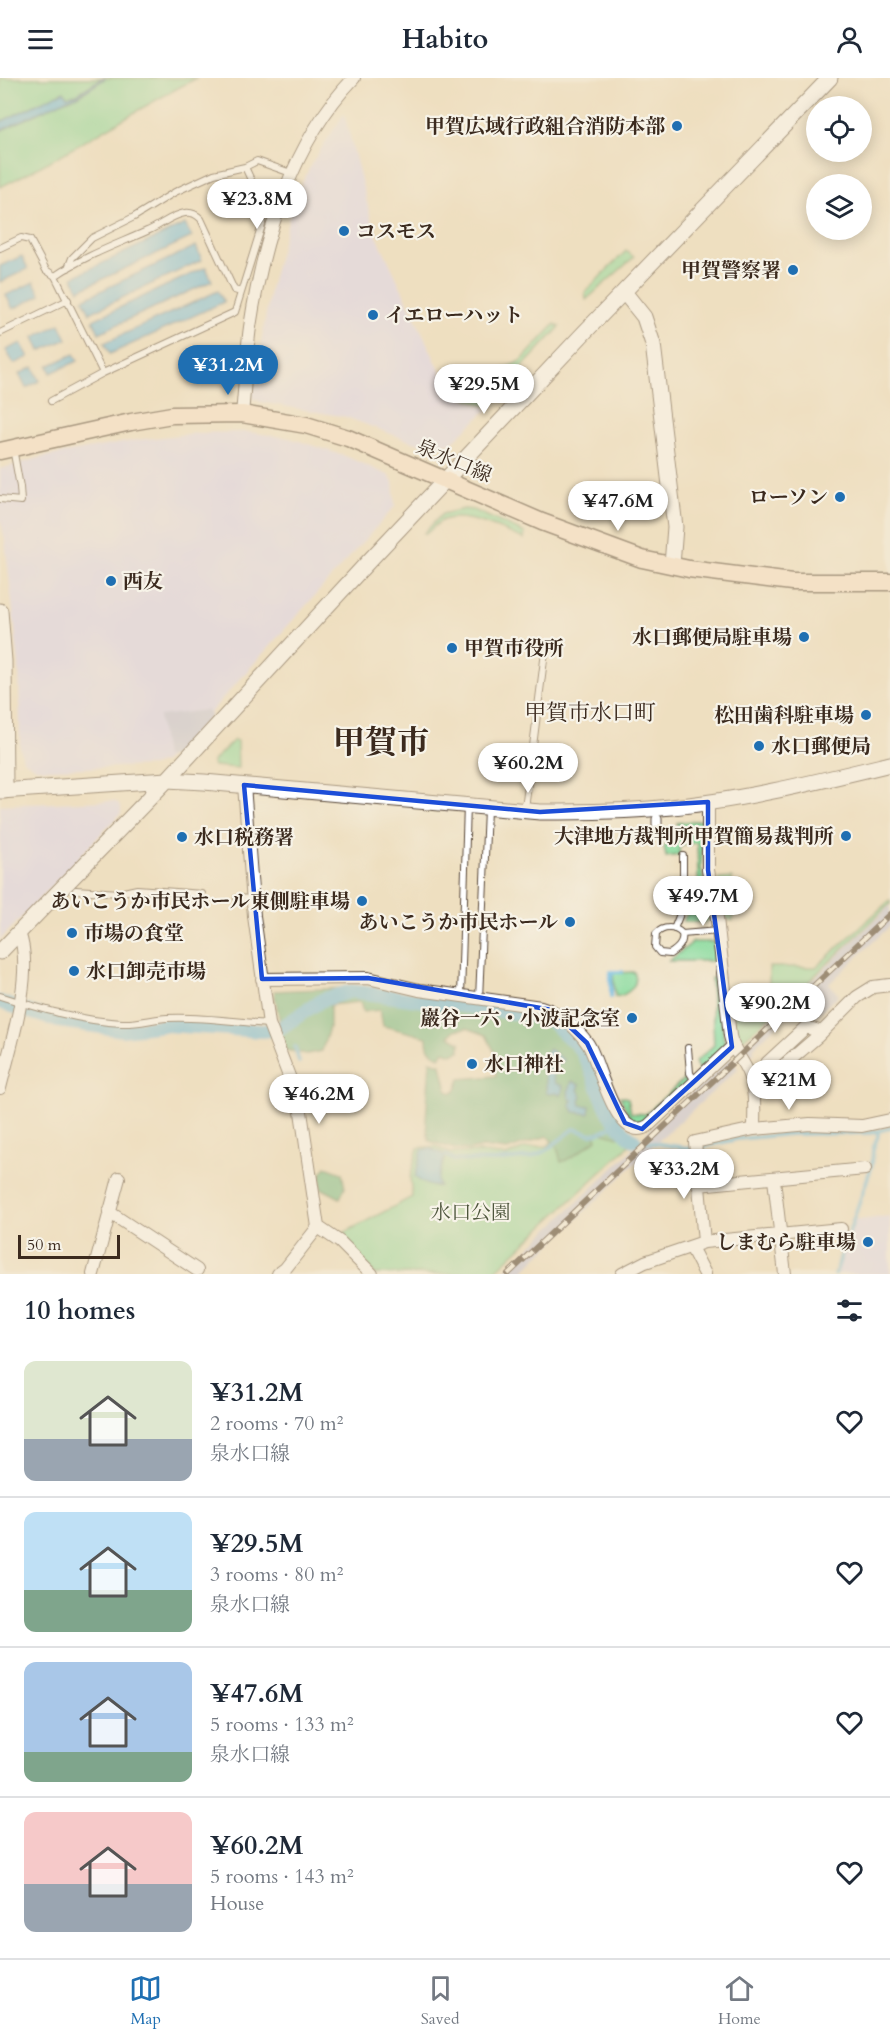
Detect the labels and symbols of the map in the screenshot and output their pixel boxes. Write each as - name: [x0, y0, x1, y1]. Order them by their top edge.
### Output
- place label: 甲賀広域行政組合消防本部: [425, 113, 665, 140]
- marker: 甲賀広域行政組合消防本部: [670, 119, 684, 133]
- pin: ¥23.8M: [208, 179, 306, 230]
- place label: コスモス: [356, 218, 436, 245]
- marker: コスモス: [337, 224, 351, 238]
- place label: 甲賀警察署: [681, 257, 781, 284]
- marker: 甲賀警察署: [786, 263, 800, 277]
- place label: イエローハット: [385, 302, 523, 329]
- marker: イエローハット: [366, 308, 380, 322]
- pin: ¥31.2M: [179, 345, 277, 396]
- pin: ¥29.5M: [435, 364, 533, 415]
- street label: 泉水口線: [412, 433, 496, 489]
- pin: ¥47.6M: [569, 481, 667, 532]
- place label: ローソン: [749, 484, 828, 511]
- marker: ローソン: [833, 490, 847, 504]
- place label: 西友: [123, 568, 163, 595]
- marker: 西友: [104, 574, 118, 588]
- place label: 水口郵便局駐車場: [632, 624, 792, 651]
- marker: 水口郵便局駐車場: [797, 630, 811, 644]
- place label: 甲賀市役所: [464, 635, 564, 662]
- marker: 甲賀市役所: [445, 641, 459, 655]
- district label: 甲賀市水口町: [524, 698, 656, 728]
- place label: 松田歯科駐車場: [714, 702, 854, 729]
- marker: 松田歯科駐車場: [859, 708, 873, 722]
- district label: 甲賀市: [333, 721, 429, 765]
- place label: 水口郵便局: [771, 733, 871, 760]
- marker: 水口郵便局: [752, 739, 766, 753]
- pin: ¥60.2M: [479, 743, 577, 794]
- place label: 大津地方裁判所甲賀簡易裁判所: [554, 823, 834, 850]
- place label: 水口税務署: [194, 824, 294, 851]
- marker: 大津地方裁判所甲賀簡易裁判所: [839, 829, 853, 843]
- marker: 水口税務署: [175, 830, 189, 844]
- pin: ¥49.7M: [654, 876, 752, 927]
- place label: あいこうか市民ホール東側駐車場: [50, 888, 350, 915]
- marker: あいこうか市民ホール東側駐車場: [355, 894, 369, 908]
- place label: あいこうか市民ホール: [358, 909, 558, 936]
- marker: あいこうか市民ホール: [563, 915, 577, 929]
- place label: 市場の食堂: [84, 920, 184, 947]
- marker: 市場の食堂: [65, 926, 79, 940]
- place label: 水口卸売市場: [86, 958, 206, 985]
- marker: 水口卸売市場: [67, 964, 81, 978]
- pin: ¥90.2M: [726, 983, 824, 1034]
- place label: 巖谷一六・小波記念室: [420, 1005, 620, 1032]
- marker: 巖谷一六・小波記念室: [625, 1011, 639, 1025]
- place label: 水口神社: [484, 1051, 564, 1078]
- marker: 水口神社: [465, 1057, 479, 1071]
- pin: ¥21M: [753, 1060, 825, 1111]
- pin: ¥46.2M: [270, 1074, 368, 1125]
- pin: ¥33.2M: [635, 1149, 733, 1200]
- park label: 水口公園: [431, 1199, 511, 1226]
- place label: しまむら駐車場: [716, 1229, 856, 1256]
- scale bar: [18, 1232, 120, 1260]
- marker: しまむら駐車場: [861, 1235, 875, 1249]

